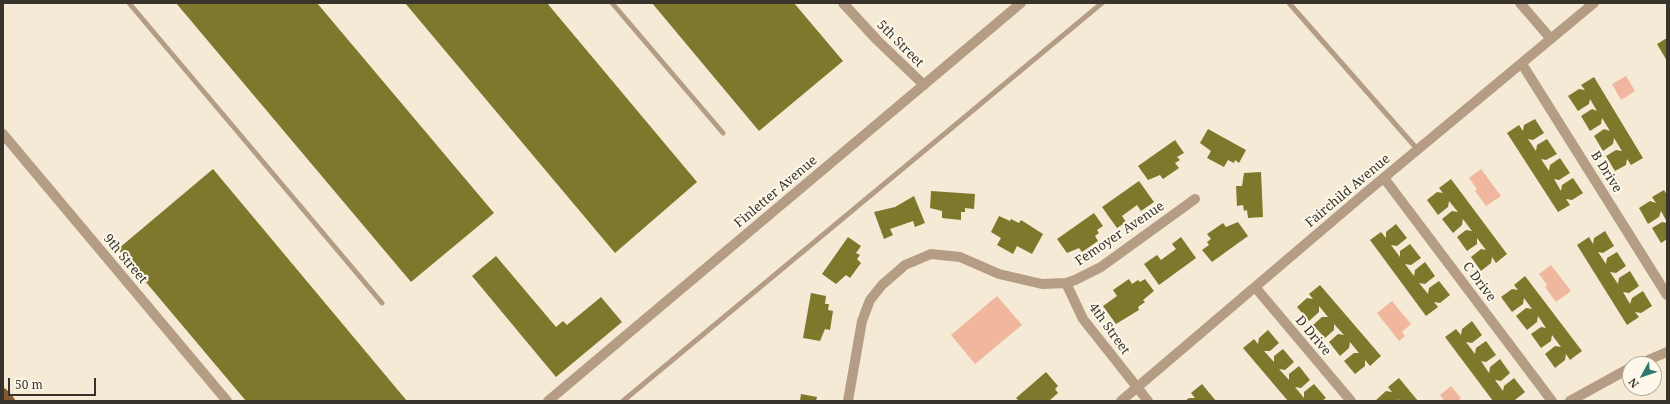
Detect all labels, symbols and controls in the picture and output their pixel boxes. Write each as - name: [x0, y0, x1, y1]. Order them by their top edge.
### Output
- street label: 5th Street: [873, 17, 927, 71]
- street label: B Drive: [1587, 148, 1625, 196]
- street label: Fairchild Avenue: [1303, 151, 1393, 231]
- street label: Finletter Avenue: [731, 153, 821, 231]
- street label: Femoyer Avenue: [1073, 198, 1167, 270]
- street label: 9th Street: [100, 231, 150, 287]
- street label: C Drive: [1459, 259, 1499, 305]
- street label: 4th Street: [1085, 300, 1133, 358]
- street label: D Drive: [1292, 313, 1334, 359]
- north arrow: [1622, 356, 1662, 396]
- scale bar: [10, 370, 98, 396]
- text: N: [1625, 375, 1642, 392]
- text: 50 m: [15, 376, 43, 393]

